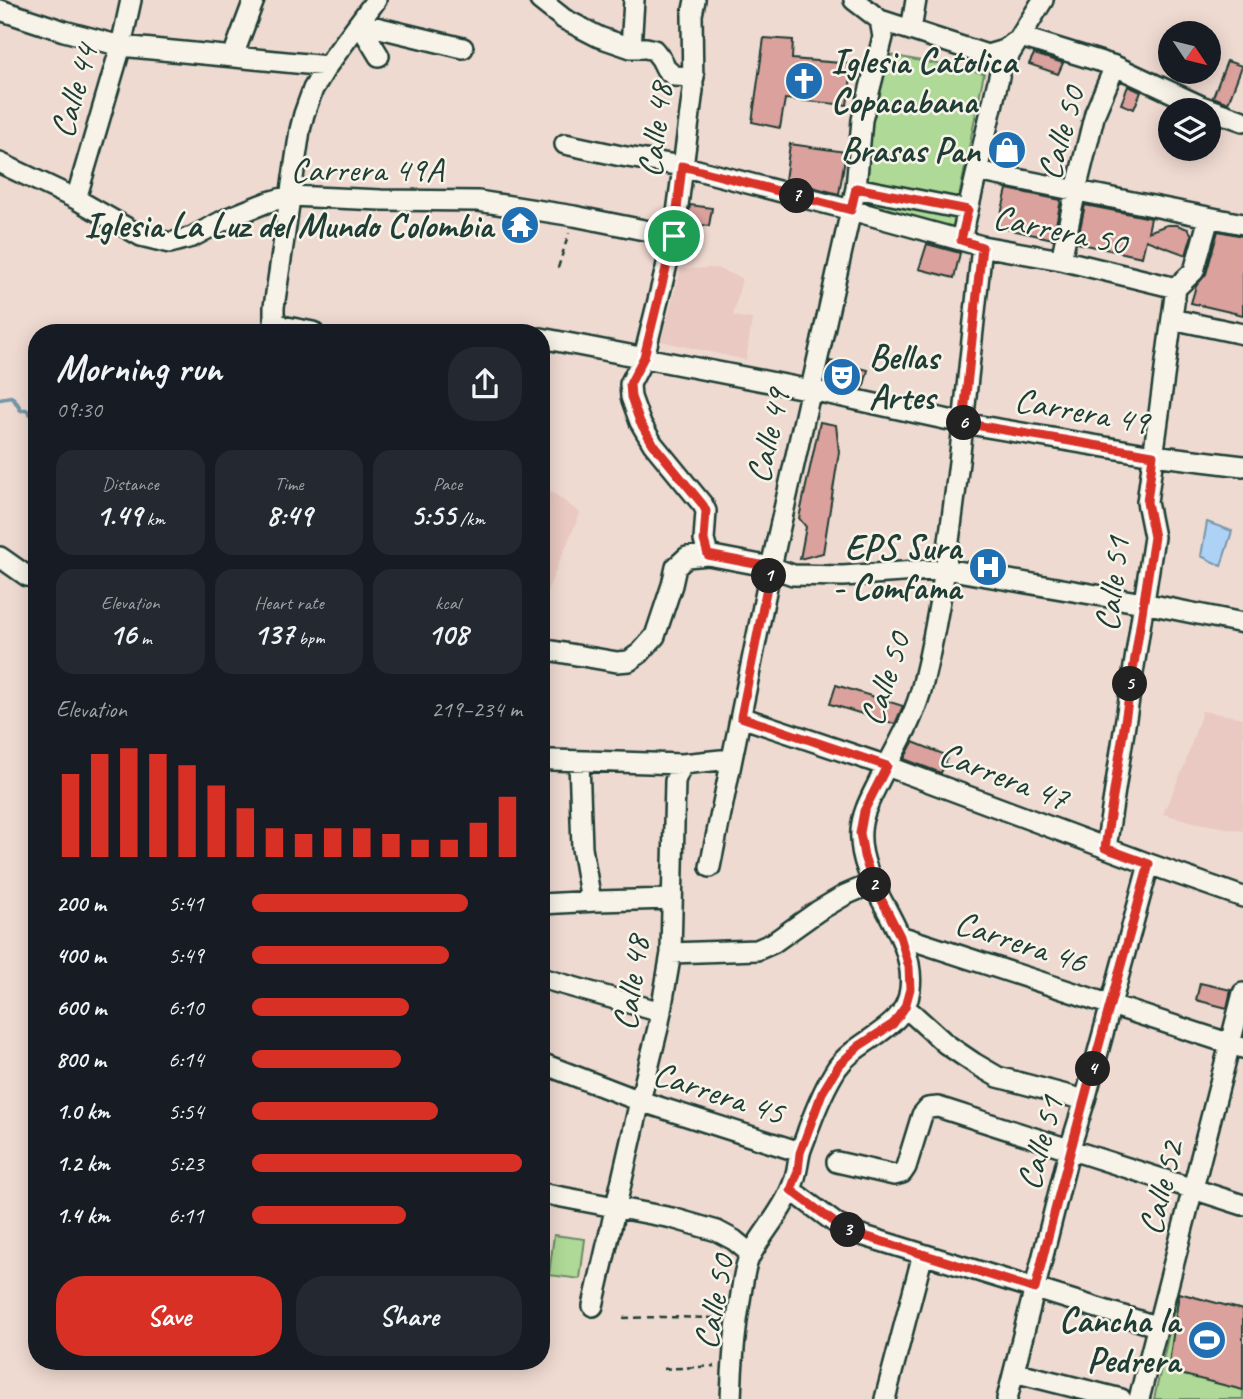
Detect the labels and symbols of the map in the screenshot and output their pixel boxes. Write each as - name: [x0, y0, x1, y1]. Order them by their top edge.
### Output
- north arrow: [1158, 21, 1222, 84]
- street label: Calle 44: [39, 36, 110, 143]
- place label: Iglesia Catolica Copacabana: [831, 39, 1020, 124]
- church icon: Iglesia Catolica Copacabana: [783, 60, 825, 102]
- street label: Calle 48: [627, 77, 684, 180]
- street label: Calle 50: [1026, 79, 1096, 185]
- place label: Brasas Pan: [841, 128, 981, 173]
- shop icon: Brasas Pan: [986, 129, 1028, 171]
- street label: Carrera 49A: [291, 147, 445, 192]
- pin: 7: [780, 178, 814, 214]
- street label: Carrera 50: [989, 194, 1133, 267]
- place label: Iglesia La Luz del Mundo Colombia: [84, 203, 496, 248]
- temple icon: Iglesia La Luz del Mundo Colombia: [499, 204, 541, 246]
- pin: [644, 206, 704, 266]
- place label: Bellas Artes: [869, 335, 942, 420]
- theatre icon: Bellas Artes: [821, 356, 863, 398]
- street label: Carrera 49: [1011, 377, 1156, 445]
- street label: Calle 49: [735, 381, 801, 487]
- pin: 6: [946, 406, 982, 440]
- place label: EPS Sura - Comfama: [832, 525, 964, 610]
- street label: Calle 51: [1084, 532, 1140, 634]
- hospital icon: EPS Sura - Comfama: [967, 546, 1009, 588]
- pin: 1: [752, 558, 786, 594]
- street label: Calle 50: [849, 625, 922, 731]
- pin: 5: [1112, 666, 1148, 702]
- street label: Carrera 47: [933, 731, 1077, 822]
- pin: 2: [856, 868, 892, 903]
- street label: Carrera 46: [950, 900, 1093, 985]
- street label: Calle 48: [602, 930, 660, 1033]
- street label: Carrera 45: [648, 1051, 792, 1136]
- pin: 4: [1076, 1052, 1110, 1086]
- street label: Calle 51: [1006, 1089, 1075, 1195]
- street label: Calle 52: [1128, 1133, 1195, 1240]
- pin: 3: [830, 1212, 866, 1248]
- street label: Calle 50: [683, 1249, 746, 1353]
- place label: Cancha la Pedrera: [1059, 1298, 1183, 1383]
- sports icon: Cancha la Pedrera: [1186, 1319, 1228, 1361]

